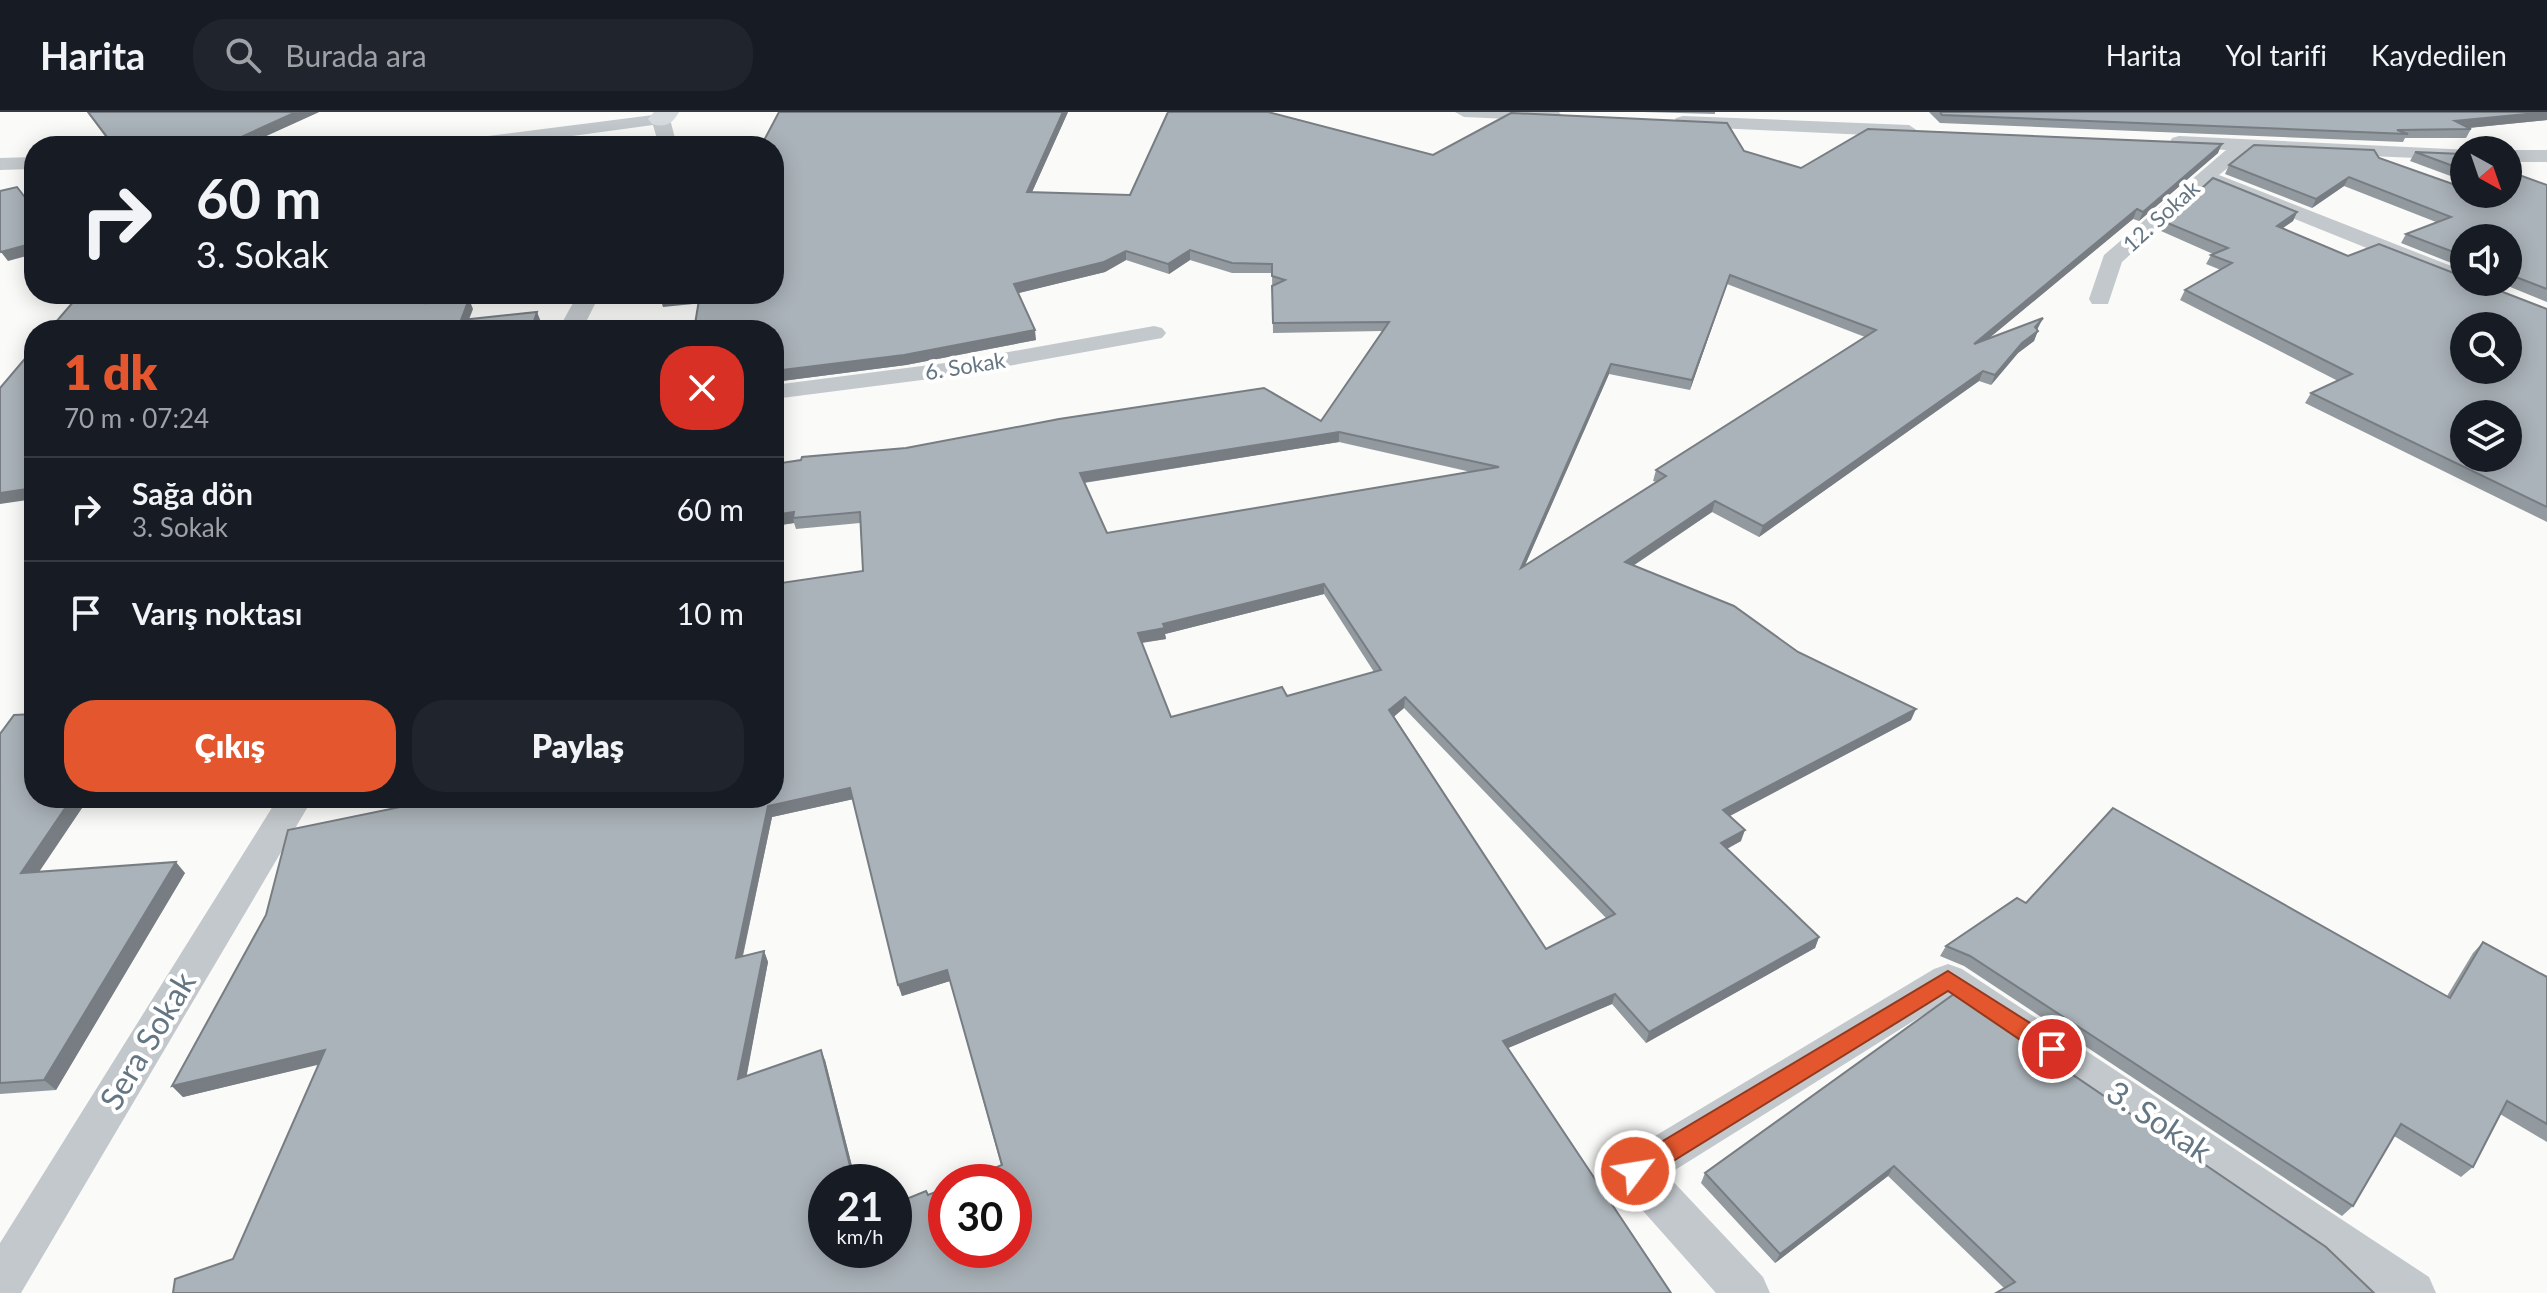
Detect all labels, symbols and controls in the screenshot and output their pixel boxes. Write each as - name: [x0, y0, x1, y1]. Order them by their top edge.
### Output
- search box: [193, 19, 753, 91]
- text: Harita: [40, 32, 145, 78]
- icon: search: [221, 33, 265, 77]
- text: Burada ara: [285, 37, 427, 73]
- text: Harita: [2106, 38, 2182, 72]
- text: Yol tarifi: [2226, 38, 2327, 72]
- text: Kaydedilen: [2371, 38, 2507, 72]
- north arrow: [2450, 136, 2522, 208]
- map controls: [2450, 136, 2522, 472]
- text: 60 m: [196, 164, 321, 231]
- icon: right: [64, 168, 168, 272]
- street label: 12. Sokak: [2117, 174, 2205, 257]
- button: sound: [2450, 224, 2522, 296]
- text: 3. Sokak: [196, 232, 329, 276]
- button: search: [2450, 312, 2522, 384]
- text: 1 dk: [64, 343, 157, 400]
- button: close: [660, 346, 744, 430]
- street label: 6. Sokak: [923, 346, 1008, 385]
- button: layers: [2450, 400, 2522, 472]
- text: 70 m · 07:24: [64, 402, 209, 434]
- text: Sağa dön: [132, 475, 253, 511]
- icon: right: [64, 487, 108, 531]
- text: 60 m: [677, 491, 744, 527]
- text: 3. Sokak: [132, 511, 228, 543]
- icon: arrive: [64, 591, 108, 635]
- text: Varış noktası: [132, 595, 303, 631]
- text: 10 m: [677, 595, 744, 631]
- button: Çıkış: [64, 700, 396, 792]
- button: Paylaş: [412, 700, 744, 792]
- street label: Sera Sokak: [90, 964, 203, 1116]
- pin: [2018, 1015, 2086, 1083]
- icon: arrive: [2030, 1027, 2074, 1071]
- street label: 3. Sokak: [2100, 1072, 2220, 1170]
- position arrow: [1593, 1129, 1677, 1213]
- speed limit sign: 30: [928, 1164, 1032, 1268]
- text: 21: [837, 1182, 883, 1230]
- text: km/h: [837, 1224, 883, 1248]

